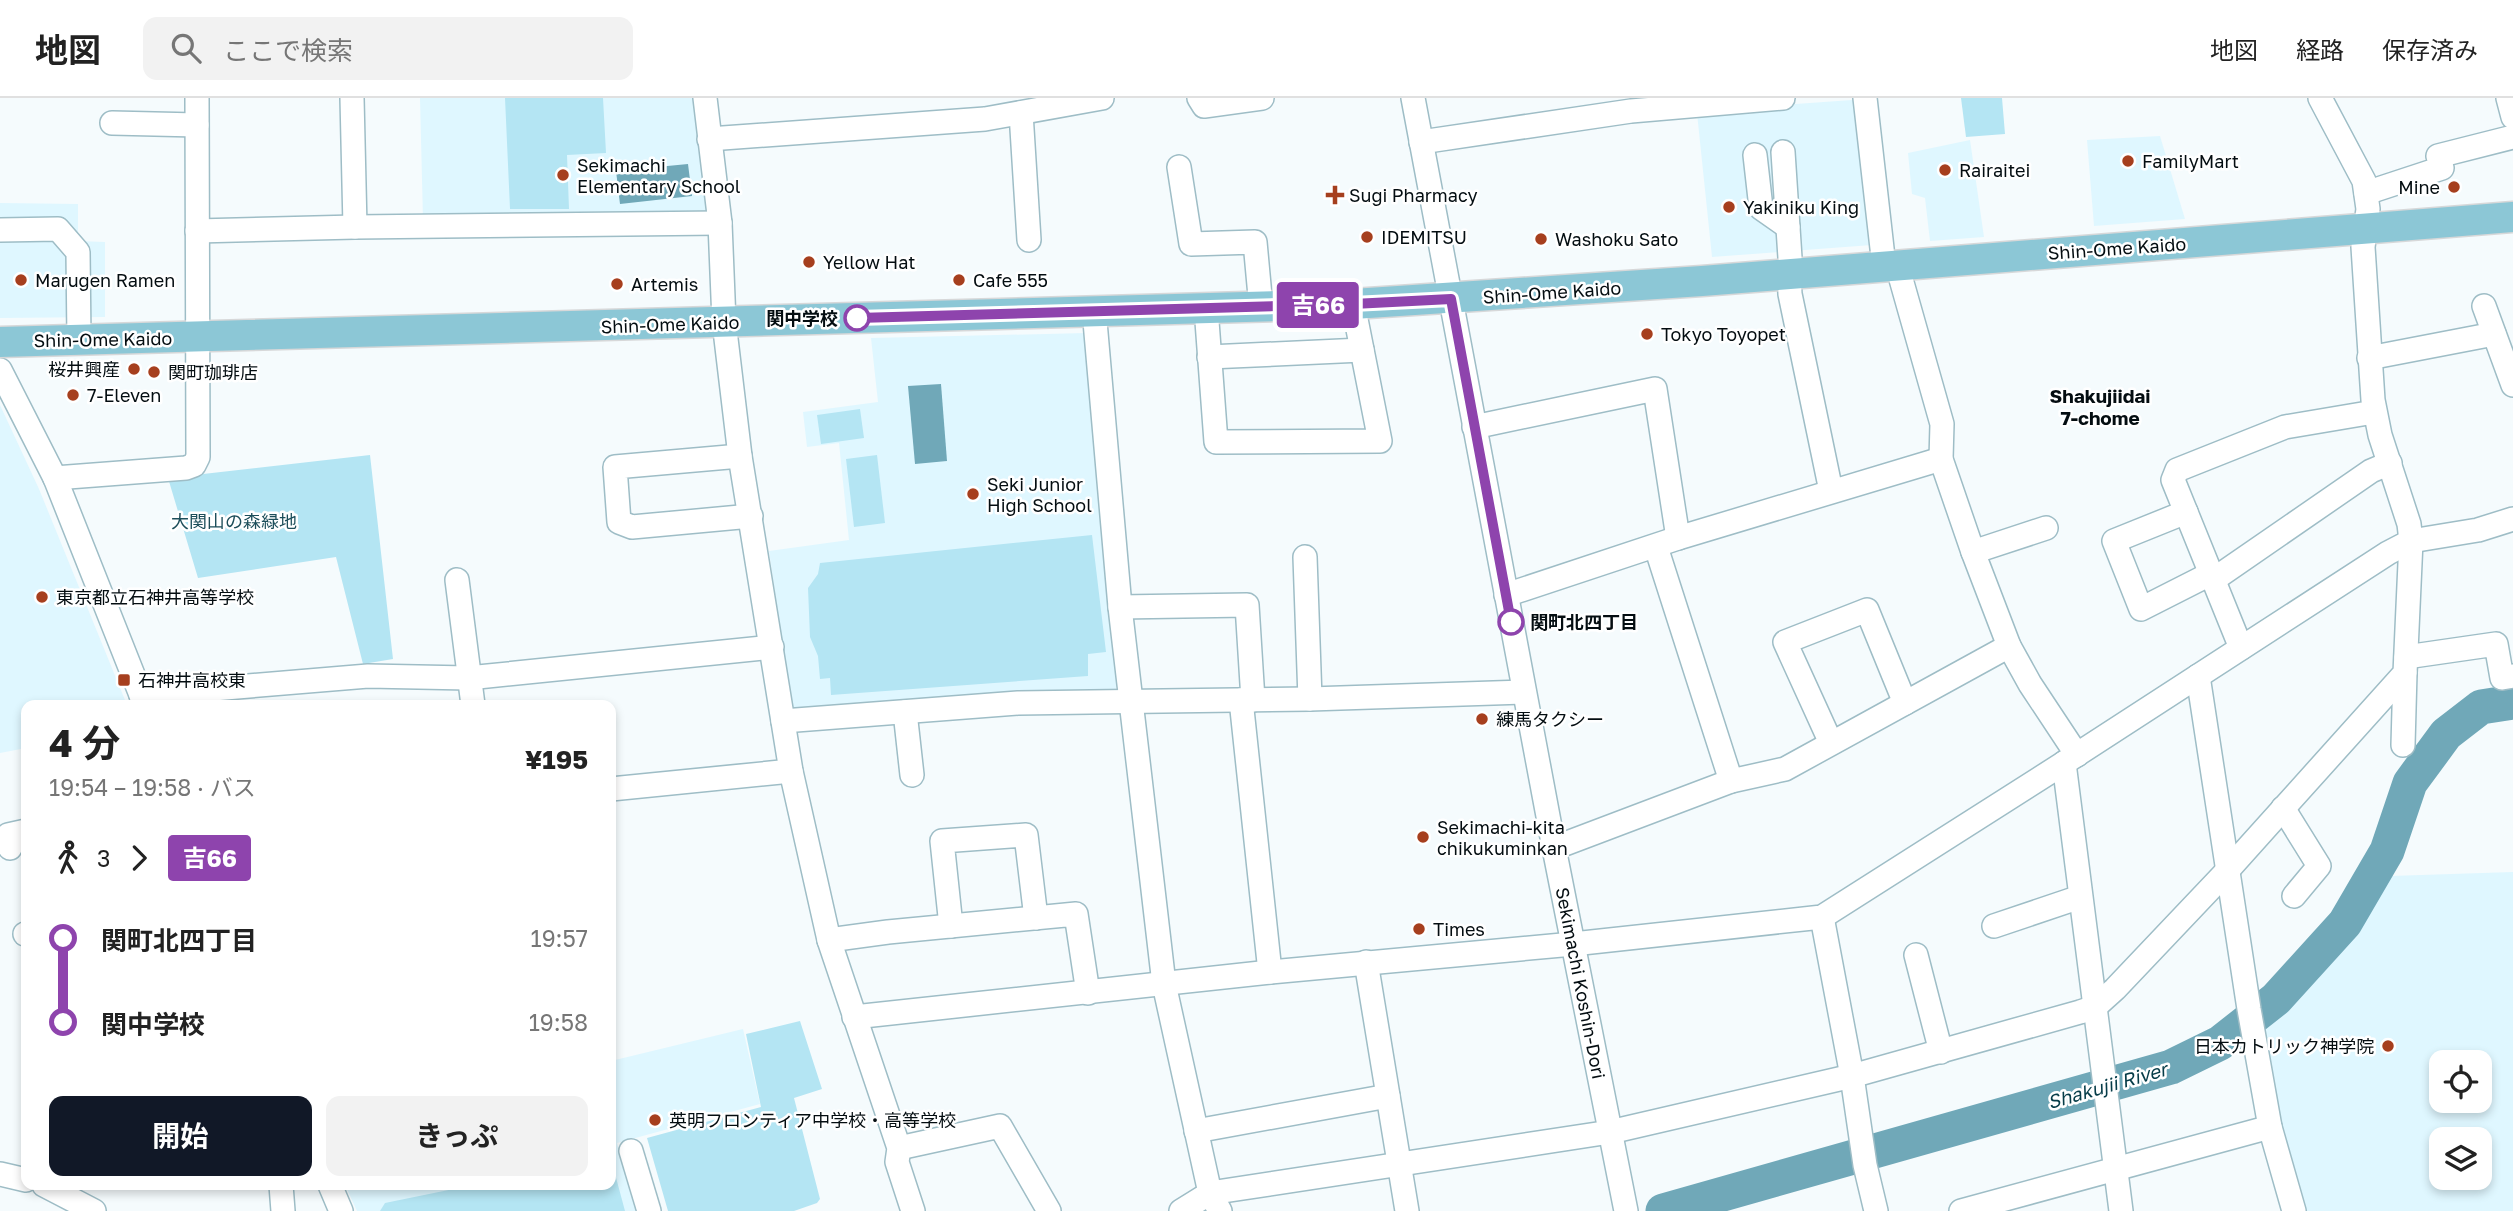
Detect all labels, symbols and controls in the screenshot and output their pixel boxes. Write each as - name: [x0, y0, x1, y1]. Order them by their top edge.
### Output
- search box: [143, 17, 633, 80]
- icon: search: [167, 29, 205, 67]
- text: 地図: [35, 30, 101, 69]
- text: ここで検索: [223, 35, 353, 66]
- text: 地図: [2210, 35, 2258, 64]
- text: 経路: [2296, 35, 2344, 64]
- text: 保存済み: [2382, 35, 2478, 64]
- place label: FamilyMart: [2142, 150, 2239, 172]
- marker: FamilyMart: [2120, 153, 2136, 169]
- place label: Sekimachi Elementary School: [577, 154, 741, 197]
- place label: Rairaitei: [1959, 159, 2030, 181]
- marker: Rairaitei: [1937, 162, 1953, 178]
- marker: Sekimachi Elementary School: [555, 167, 571, 183]
- place label: Mine: [2398, 176, 2440, 198]
- marker: Mine: [2446, 179, 2462, 195]
- place label: Sugi Pharmacy: [1349, 184, 1477, 206]
- marker: Sugi Pharmacy: [1327, 187, 1343, 203]
- place label: Yakiniku King: [1743, 196, 1859, 218]
- marker: Yakiniku King: [1721, 199, 1737, 215]
- place label: IDEMITSU: [1381, 226, 1467, 248]
- place label: Washoku Sato: [1555, 228, 1678, 250]
- marker: IDEMITSU: [1359, 229, 1375, 245]
- marker: Washoku Sato: [1533, 231, 1549, 247]
- street label: Shin-Ome Kaido: [2047, 232, 2187, 264]
- place label: Yellow Hat: [823, 251, 915, 273]
- marker: Yellow Hat: [801, 254, 817, 270]
- place label: Marugen Ramen: [35, 269, 175, 291]
- place label: Cafe 555: [973, 269, 1048, 291]
- marker: Marugen Ramen: [13, 272, 29, 288]
- marker: Cafe 555: [951, 272, 967, 288]
- place label: Artemis: [631, 273, 698, 295]
- marker: Artemis: [609, 276, 625, 292]
- street label: Shin-Ome Kaido: [1482, 276, 1622, 308]
- line badge: 吉66: [1278, 282, 1358, 328]
- text: 吉66: [1291, 290, 1345, 319]
- marker: 関中学校: [844, 305, 870, 331]
- place label: 関中学校: [766, 307, 838, 329]
- street label: Shin-Ome Kaido: [600, 311, 740, 337]
- place label: Tokyo Toyopet: [1661, 323, 1786, 345]
- marker: Tokyo Toyopet: [1639, 326, 1655, 342]
- street label: Shin-Ome Kaido: [34, 327, 172, 351]
- place label: 桜井興産: [48, 358, 120, 380]
- marker: 桜井興産: [126, 361, 142, 377]
- place label: 関町珈琲店: [168, 361, 258, 383]
- marker: 関町珈琲店: [146, 364, 162, 380]
- place label: 7-Eleven: [87, 384, 161, 406]
- district label: Shakujiidai 7-chome: [2049, 384, 2151, 429]
- marker: 7-Eleven: [65, 387, 81, 403]
- place label: Seki Junior High School: [987, 473, 1092, 516]
- marker: Seki Junior High School: [965, 486, 981, 502]
- park label: 大関山の森緑地: [171, 510, 297, 532]
- place label: 東京都立石神井高等学校: [56, 586, 254, 608]
- marker: 東京都立石神井高等学校: [34, 589, 50, 605]
- marker: 関町北四丁目: [1498, 609, 1524, 635]
- place label: 関町北四丁目: [1530, 611, 1638, 633]
- place label: 石神井高校東: [138, 669, 246, 691]
- marker: 石神井高校東: [116, 672, 132, 688]
- place label: 練馬タクシー: [1496, 708, 1604, 730]
- marker: 練馬タクシー: [1474, 711, 1490, 727]
- text: 4 分: [49, 720, 120, 765]
- text: ¥195: [525, 744, 588, 775]
- text: 19:54 – 19:58 · バス: [49, 773, 256, 801]
- place label: Sekimachi-kita chikukuminkan: [1437, 816, 1568, 859]
- marker: Sekimachi-kita chikukuminkan: [1415, 829, 1431, 845]
- icon: walk: [49, 839, 87, 877]
- icon: forward: [120, 839, 158, 877]
- text: 吉66: [182, 843, 237, 872]
- text: 3: [97, 844, 110, 872]
- street label: Sekimachi Koshin-Dori: [1552, 885, 1610, 1081]
- place label: Times: [1433, 918, 1485, 940]
- marker: Times: [1411, 921, 1427, 937]
- text: 19:57: [531, 924, 588, 952]
- text: 関町北四丁目: [101, 925, 257, 956]
- text: 19:58: [529, 1008, 588, 1036]
- text: 関中学校: [101, 1009, 205, 1040]
- place label: 日本カトリック神学院: [2194, 1035, 2374, 1057]
- marker: 日本カトリック神学院: [2380, 1038, 2396, 1054]
- map controls: [2429, 1050, 2492, 1190]
- button: locate: [2429, 1050, 2492, 1113]
- water label: Shakujii River: [2044, 1056, 2172, 1113]
- button: 開始: [49, 1096, 312, 1176]
- button: きっぷ: [326, 1096, 588, 1176]
- place label: 英明フロンティア中学校・高等学校: [669, 1109, 956, 1131]
- marker: 英明フロンティア中学校・高等学校: [647, 1112, 663, 1128]
- button: layers: [2429, 1127, 2492, 1190]

